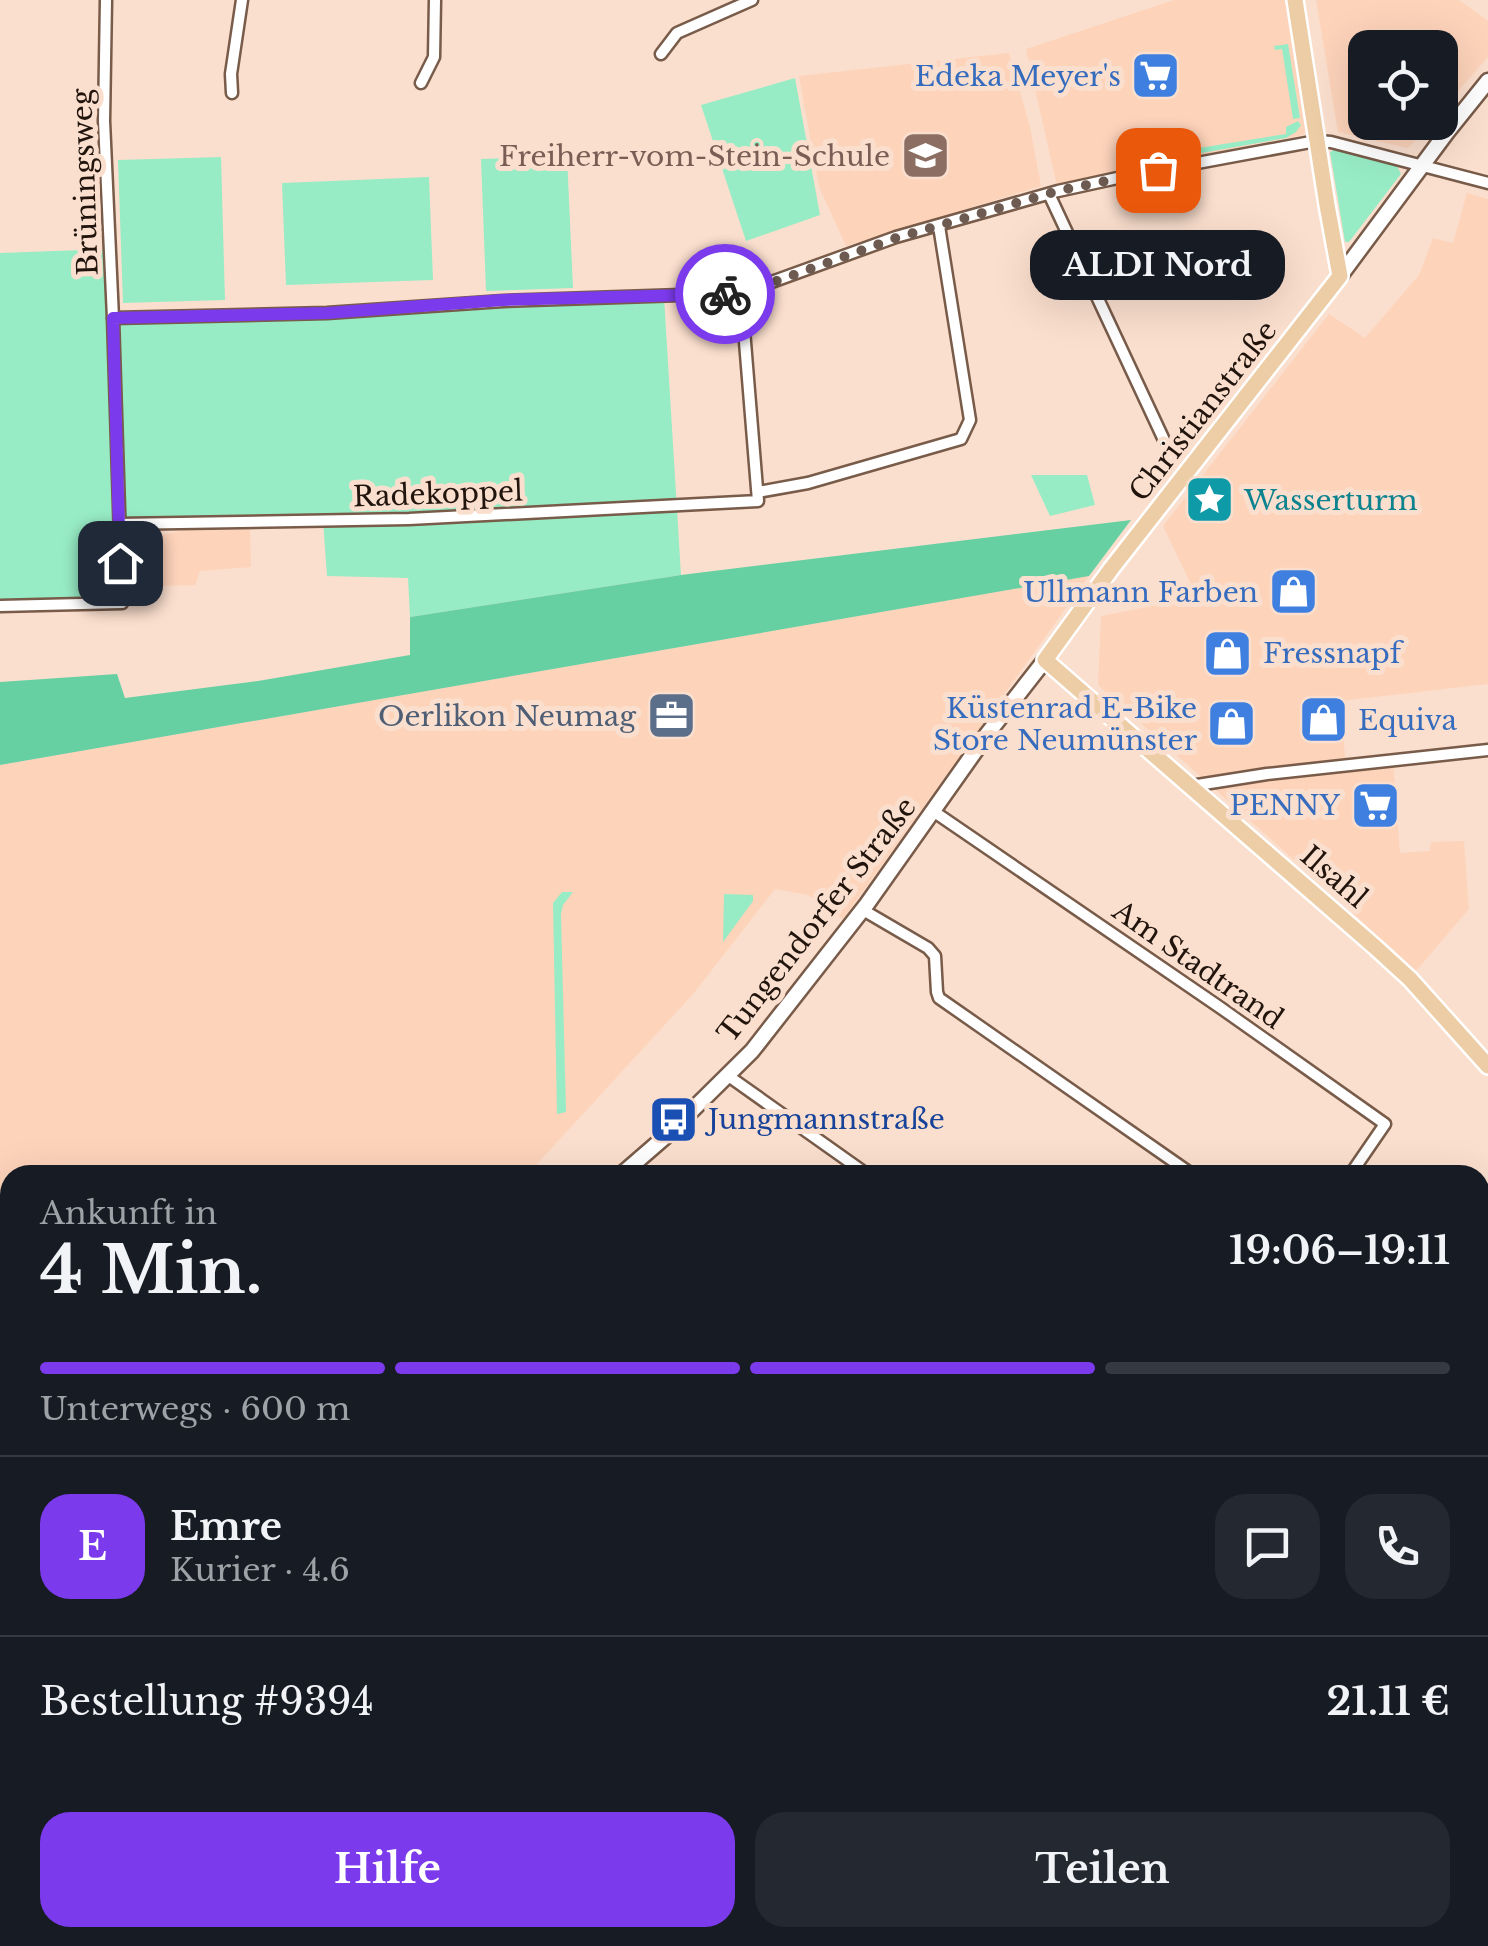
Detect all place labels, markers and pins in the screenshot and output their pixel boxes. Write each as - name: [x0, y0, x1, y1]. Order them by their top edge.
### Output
- supermarket icon: Edeka Meyer's: [1130, 50, 1182, 102]
- place label: Edeka Meyer's: [915, 59, 1121, 94]
- pin: [1116, 128, 1201, 213]
- school or university icon: Freiherr-vom-Stein-Schule: [899, 130, 951, 182]
- place label: Freiherr-vom-Stein-Schule: [499, 139, 890, 174]
- callout: ALDI Nord: [1030, 230, 1286, 300]
- place icon: Wasserturm: [1183, 474, 1235, 526]
- place label: Wasserturm: [1243, 483, 1418, 518]
- pin: [78, 521, 163, 606]
- shop icon: Ullmann Farben: [1267, 566, 1319, 618]
- place label: Ullmann Farben: [1023, 575, 1258, 610]
- shop icon: Fressnapf: [1202, 627, 1254, 679]
- place label: Fressnapf: [1263, 636, 1405, 671]
- office icon: Oerlikon Neumag: [645, 690, 697, 742]
- place label: Küstenrad E-Bike Store Neumünster: [933, 691, 1198, 758]
- shop icon: Equiva: [1297, 694, 1349, 746]
- shop icon: Küstenrad E-Bike Store Neumünster: [1206, 698, 1258, 750]
- place label: Oerlikon Neumag: [378, 699, 637, 734]
- place label: Equiva: [1358, 703, 1458, 738]
- supermarket icon: PENNY: [1349, 779, 1401, 831]
- place label: PENNY: [1229, 788, 1340, 823]
- bus stop icon: Jungmannstraße: [647, 1093, 699, 1145]
- place label: Jungmannstraße: [704, 1102, 945, 1137]

